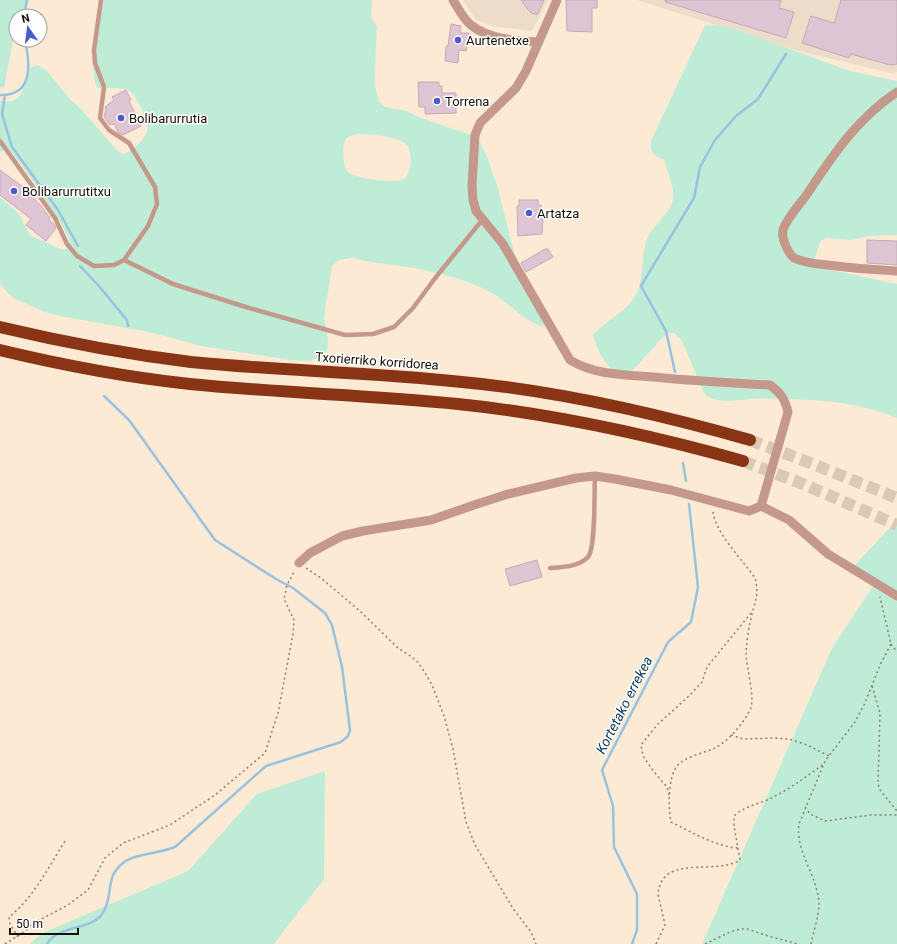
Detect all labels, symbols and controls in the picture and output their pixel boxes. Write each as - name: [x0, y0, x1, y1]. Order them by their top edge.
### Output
- north arrow: [8, 8, 48, 48]
- text: N: [20, 11, 31, 26]
- place label: Aurtenetxe: [466, 33, 529, 48]
- marker: Aurtenetxe: [453, 35, 463, 45]
- place label: Torrena: [445, 94, 489, 109]
- marker: Torrena: [432, 96, 442, 106]
- place label: Bolibarurrutia: [129, 111, 207, 126]
- marker: Bolibarurrutia: [116, 113, 126, 123]
- place label: Bolibarurrutitxu: [22, 184, 111, 199]
- marker: Bolibarurrutitxu: [9, 186, 19, 196]
- place label: Artatza: [537, 206, 579, 221]
- marker: Artatza: [524, 208, 534, 218]
- street label: Txorierriko korridorea: [315, 349, 439, 373]
- water label: Kortetako errekea: [592, 654, 656, 756]
- scale bar: [10, 910, 78, 936]
- text: 50 m: [16, 917, 43, 931]

